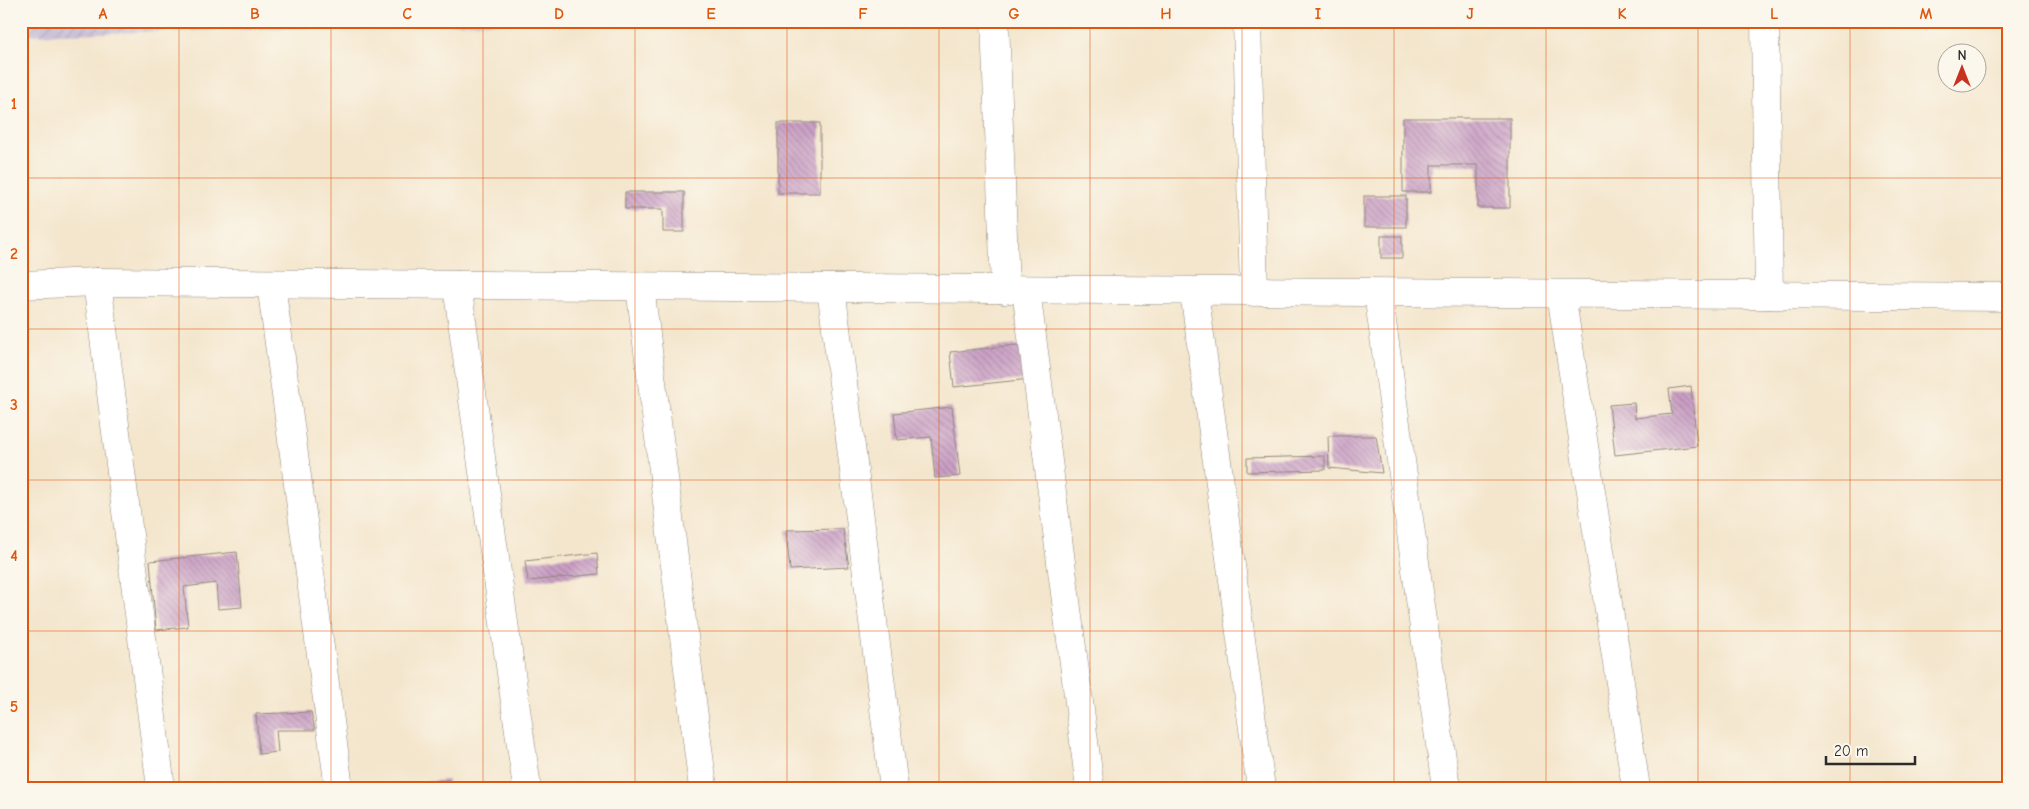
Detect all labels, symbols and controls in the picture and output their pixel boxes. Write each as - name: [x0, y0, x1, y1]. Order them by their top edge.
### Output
- text: A: [99, 5, 108, 23]
- text: B: [250, 5, 260, 23]
- text: C: [402, 5, 412, 23]
- text: D: [554, 5, 564, 23]
- text: E: [706, 5, 716, 23]
- text: F: [858, 5, 868, 23]
- text: G: [1008, 5, 1020, 23]
- text: H: [1160, 5, 1172, 23]
- text: I: [1315, 5, 1321, 23]
- text: J: [1466, 5, 1474, 23]
- text: K: [1617, 5, 1627, 23]
- text: L: [1770, 5, 1778, 23]
- text: M: [1920, 5, 1933, 23]
- north arrow: [1936, 42, 1986, 92]
- text: N: [1957, 47, 1967, 64]
- text: 1: [11, 95, 17, 113]
- text: 2: [10, 245, 18, 263]
- text: 3: [10, 396, 18, 414]
- text: 4: [10, 547, 18, 565]
- text: 5: [10, 698, 18, 716]
- scale bar: [1826, 734, 1915, 766]
- text: 20 m: [1834, 742, 1868, 760]

